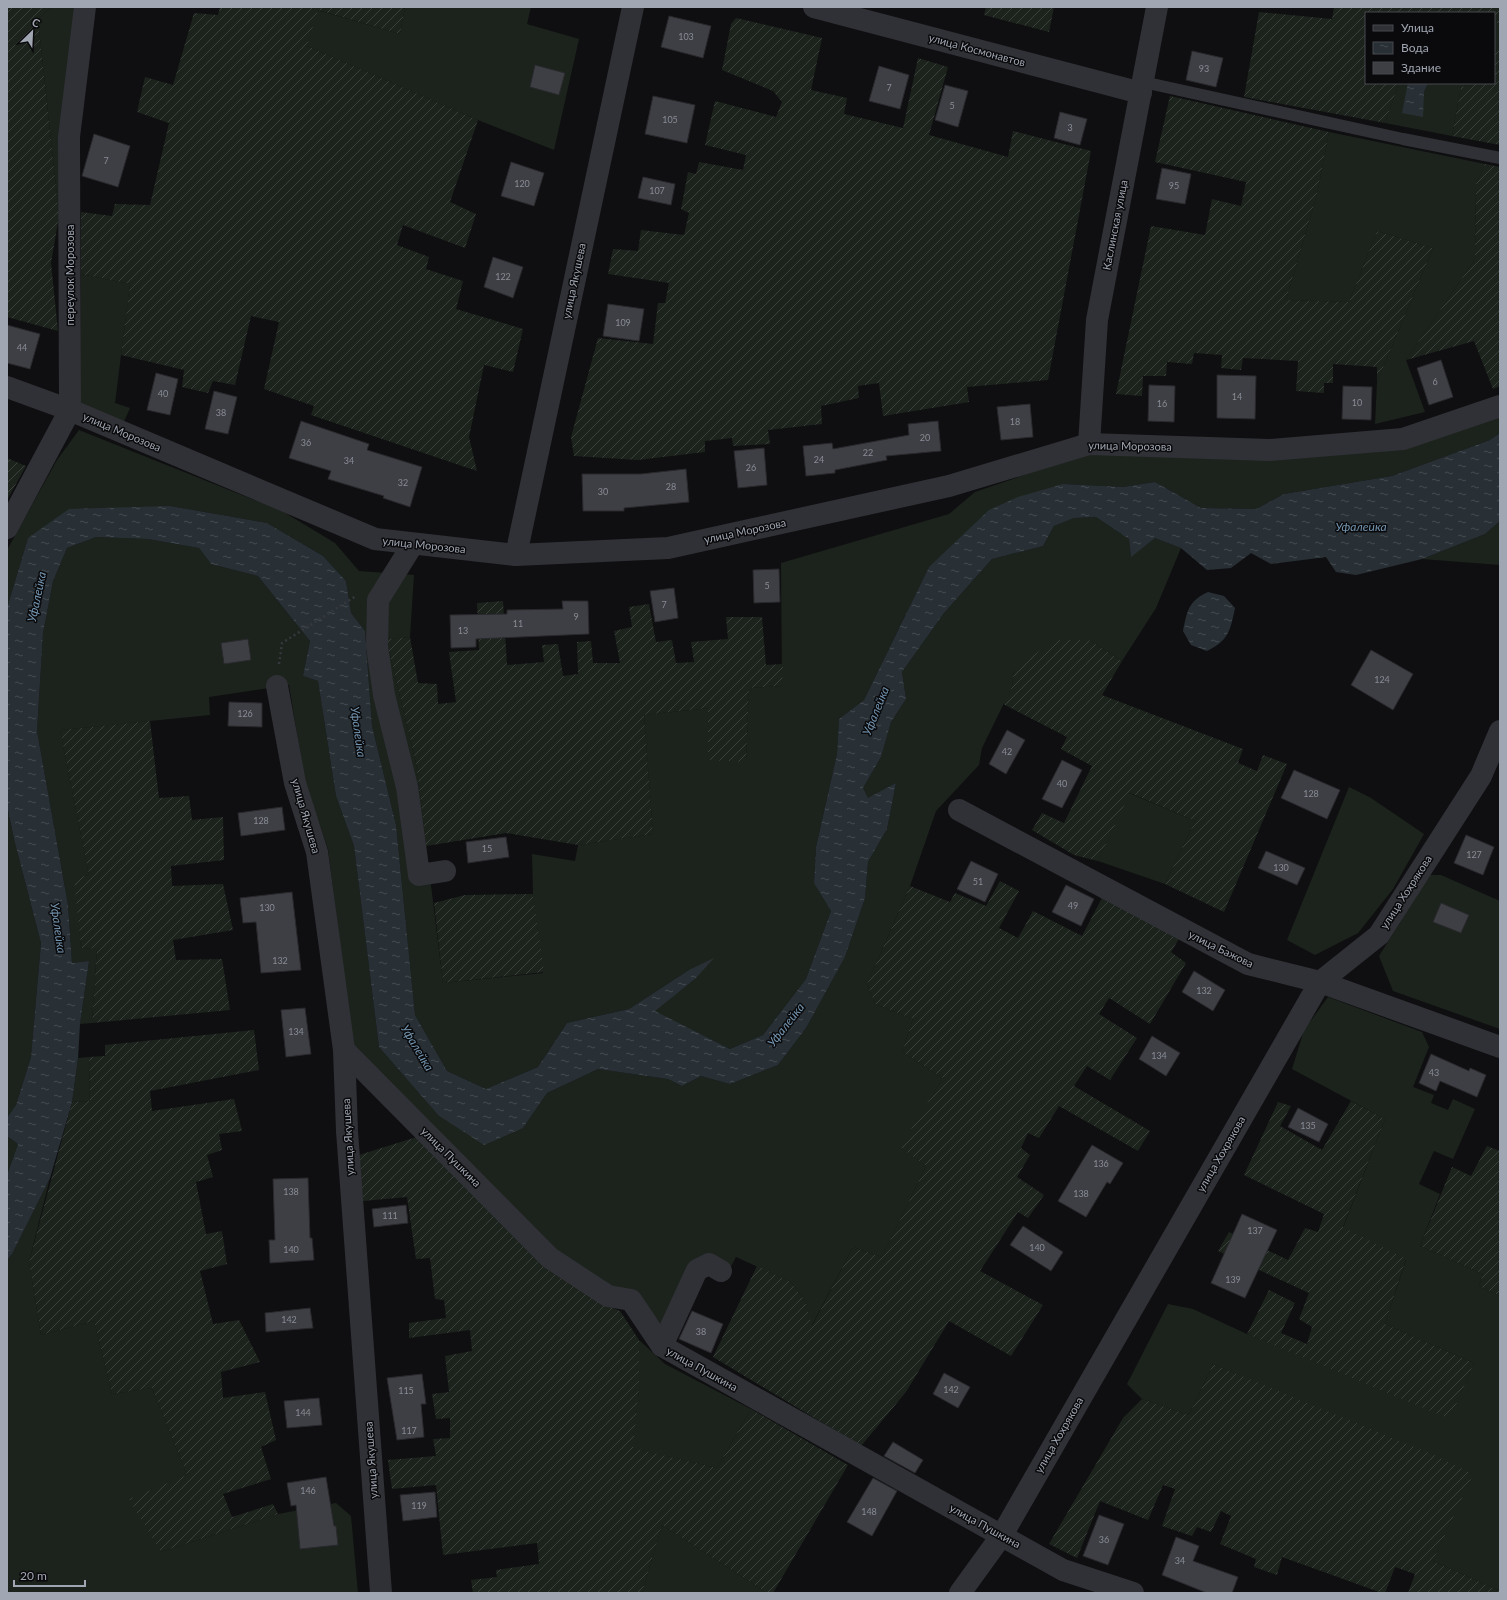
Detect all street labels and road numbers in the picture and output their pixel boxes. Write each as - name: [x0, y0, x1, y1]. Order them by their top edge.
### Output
- street label: улица Космонавтов: [927, 30, 1027, 69]
- street label: Каслинская улица: [1099, 179, 1130, 271]
- street label: переулок Морозова: [63, 225, 76, 325]
- street label: улица Якушева: [559, 242, 588, 320]
- street label: улица Морозова: [81, 409, 163, 454]
- street label: улица Морозова: [1088, 438, 1172, 453]
- street label: улица Морозова: [703, 515, 787, 546]
- street label: улица Морозова: [382, 534, 466, 555]
- street label: улица Якушева: [290, 777, 323, 855]
- street label: улица Хохрякова: [1377, 852, 1434, 931]
- street label: улица Бажова: [1187, 927, 1256, 970]
- street label: улица Якушева: [339, 1098, 356, 1176]
- street label: улица Хохрякова: [1194, 1114, 1248, 1194]
- street label: улица Пушкина: [419, 1124, 484, 1189]
- street label: улица Пушкина: [664, 1344, 740, 1393]
- street label: улица Хохрякова: [1032, 1395, 1086, 1475]
- street label: улица Якушева: [361, 1421, 380, 1499]
- street label: улица Пушкина: [947, 1501, 1023, 1550]

